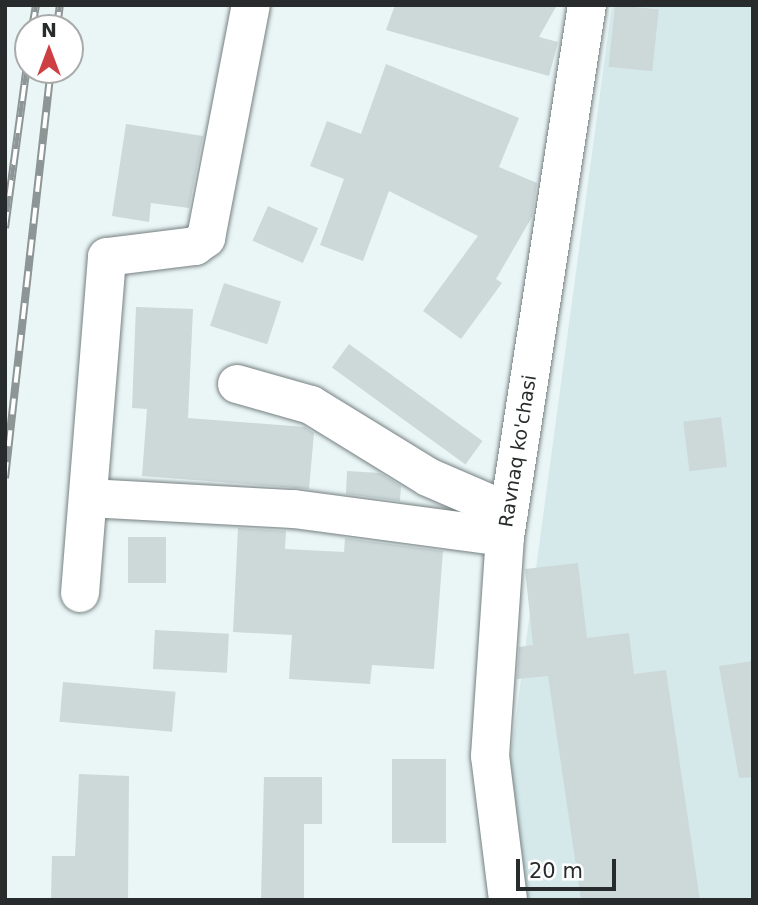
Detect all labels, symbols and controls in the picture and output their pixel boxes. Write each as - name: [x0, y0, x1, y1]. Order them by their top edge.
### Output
- north arrow: [14, 14, 84, 84]
- text: N: [41, 19, 57, 41]
- street label: Ravnaq ko'chasi: [495, 373, 541, 529]
- scale bar: [520, 846, 620, 890]
- text: 20 m: [529, 859, 583, 883]

